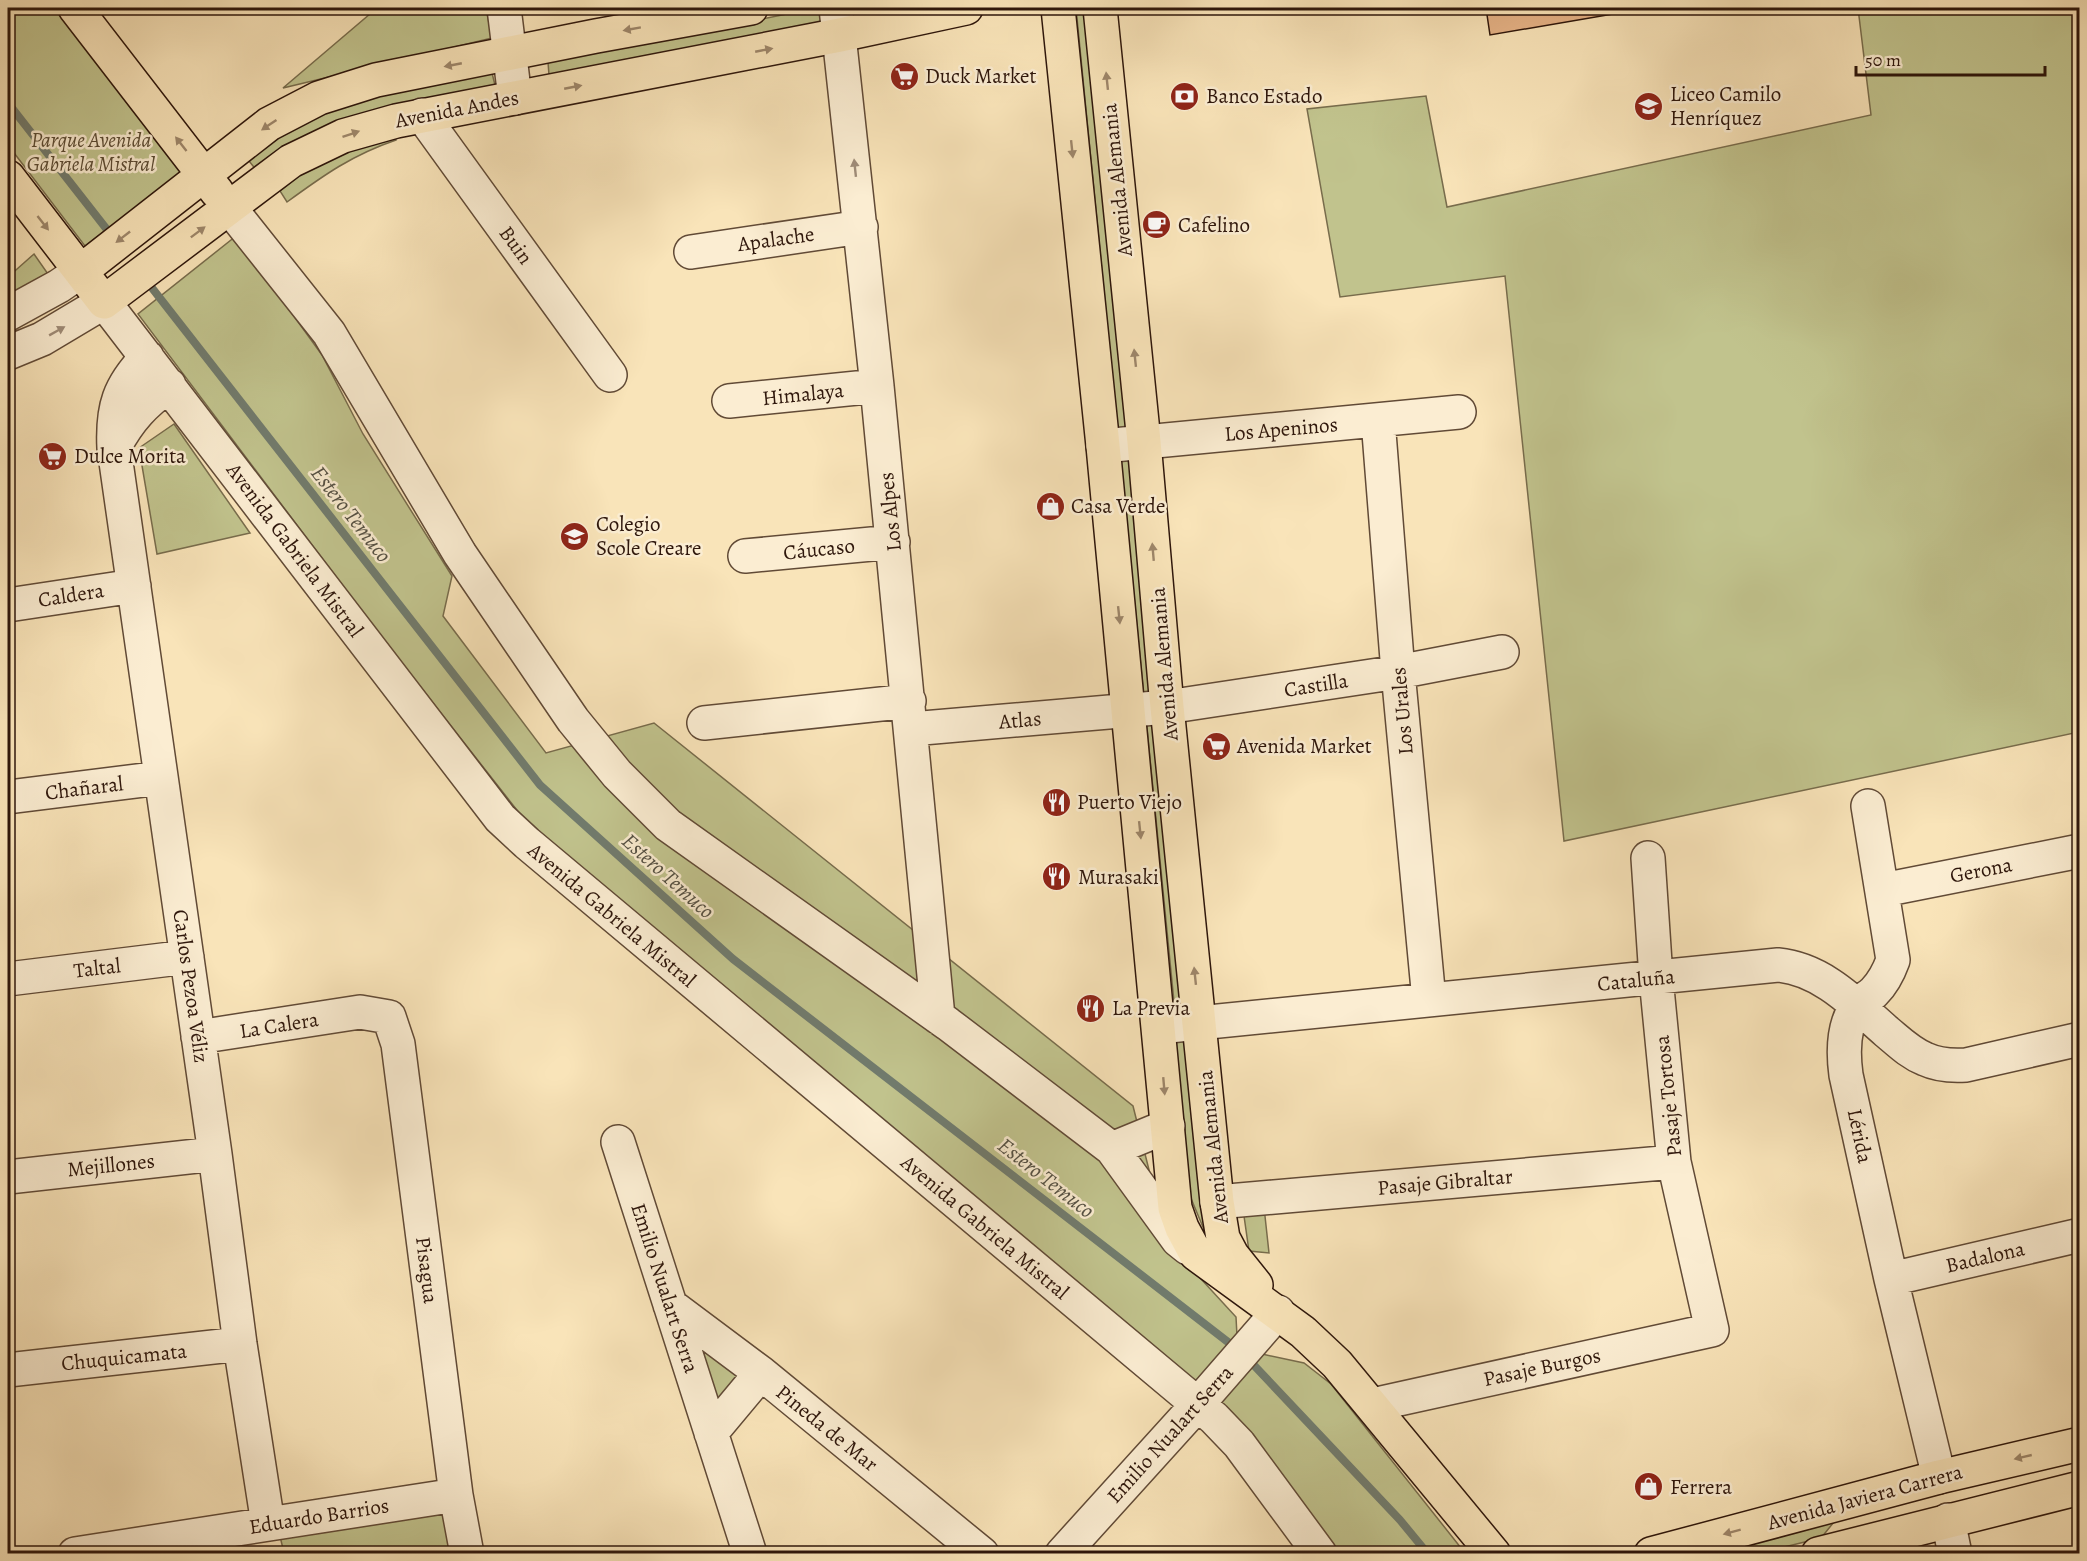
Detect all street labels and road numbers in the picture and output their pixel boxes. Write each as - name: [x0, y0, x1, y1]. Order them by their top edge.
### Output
- street label: Avenida Andes: [392, 83, 521, 135]
- street label: Avenida Alemania: [1095, 102, 1139, 259]
- street label: Buin: [493, 220, 539, 270]
- street label: Apalache: [735, 220, 816, 258]
- street label: Himalaya: [761, 376, 846, 412]
- street label: Los Apeninos: [1223, 410, 1339, 448]
- street label: Avenida Gabriela Mistral: [220, 456, 370, 643]
- street label: Los Alpes: [872, 471, 908, 553]
- street label: Cáucaso: [782, 531, 856, 567]
- street label: Caldera: [36, 576, 106, 614]
- street label: Avenida Alemania: [1143, 586, 1185, 743]
- street label: Castilla: [1282, 666, 1350, 704]
- street label: Los Urales: [1384, 666, 1420, 756]
- street label: Atlas: [997, 704, 1042, 736]
- street label: Chañaral: [43, 769, 125, 807]
- street label: Avenida Gabriela Mistral: [521, 836, 702, 994]
- street label: Gerona: [1948, 850, 2015, 890]
- street label: Carlos Pezoa Véliz: [166, 907, 216, 1065]
- street label: Taltal: [72, 951, 122, 985]
- street label: Cataluña: [1596, 962, 1676, 998]
- street label: La Calera: [237, 1005, 321, 1045]
- street label: Pasaje Tortosa: [1648, 1034, 1688, 1158]
- street label: Avenida Alemania: [1191, 1069, 1235, 1226]
- street label: Lérida: [1841, 1106, 1879, 1166]
- street label: Mejillones: [66, 1146, 156, 1184]
- street label: Avenida Gabriela Mistral: [894, 1148, 1075, 1306]
- street label: Pasaje Gibraltar: [1376, 1162, 1514, 1202]
- street label: Emilio Nualart Serra: [624, 1200, 706, 1377]
- street label: Badalona: [1943, 1234, 2027, 1280]
- street label: Pisagua: [409, 1235, 445, 1305]
- street label: Chuquicamata: [60, 1336, 188, 1378]
- street label: Pasaje Burgos: [1481, 1341, 1603, 1393]
- street label: Emilio Nualart Serra: [1100, 1359, 1240, 1509]
- street label: Pineda de Mar: [770, 1378, 884, 1478]
- street label: Avenida Javiera Carrera: [1763, 1457, 1966, 1537]
- street label: Eduardo Barrios: [247, 1491, 391, 1541]

